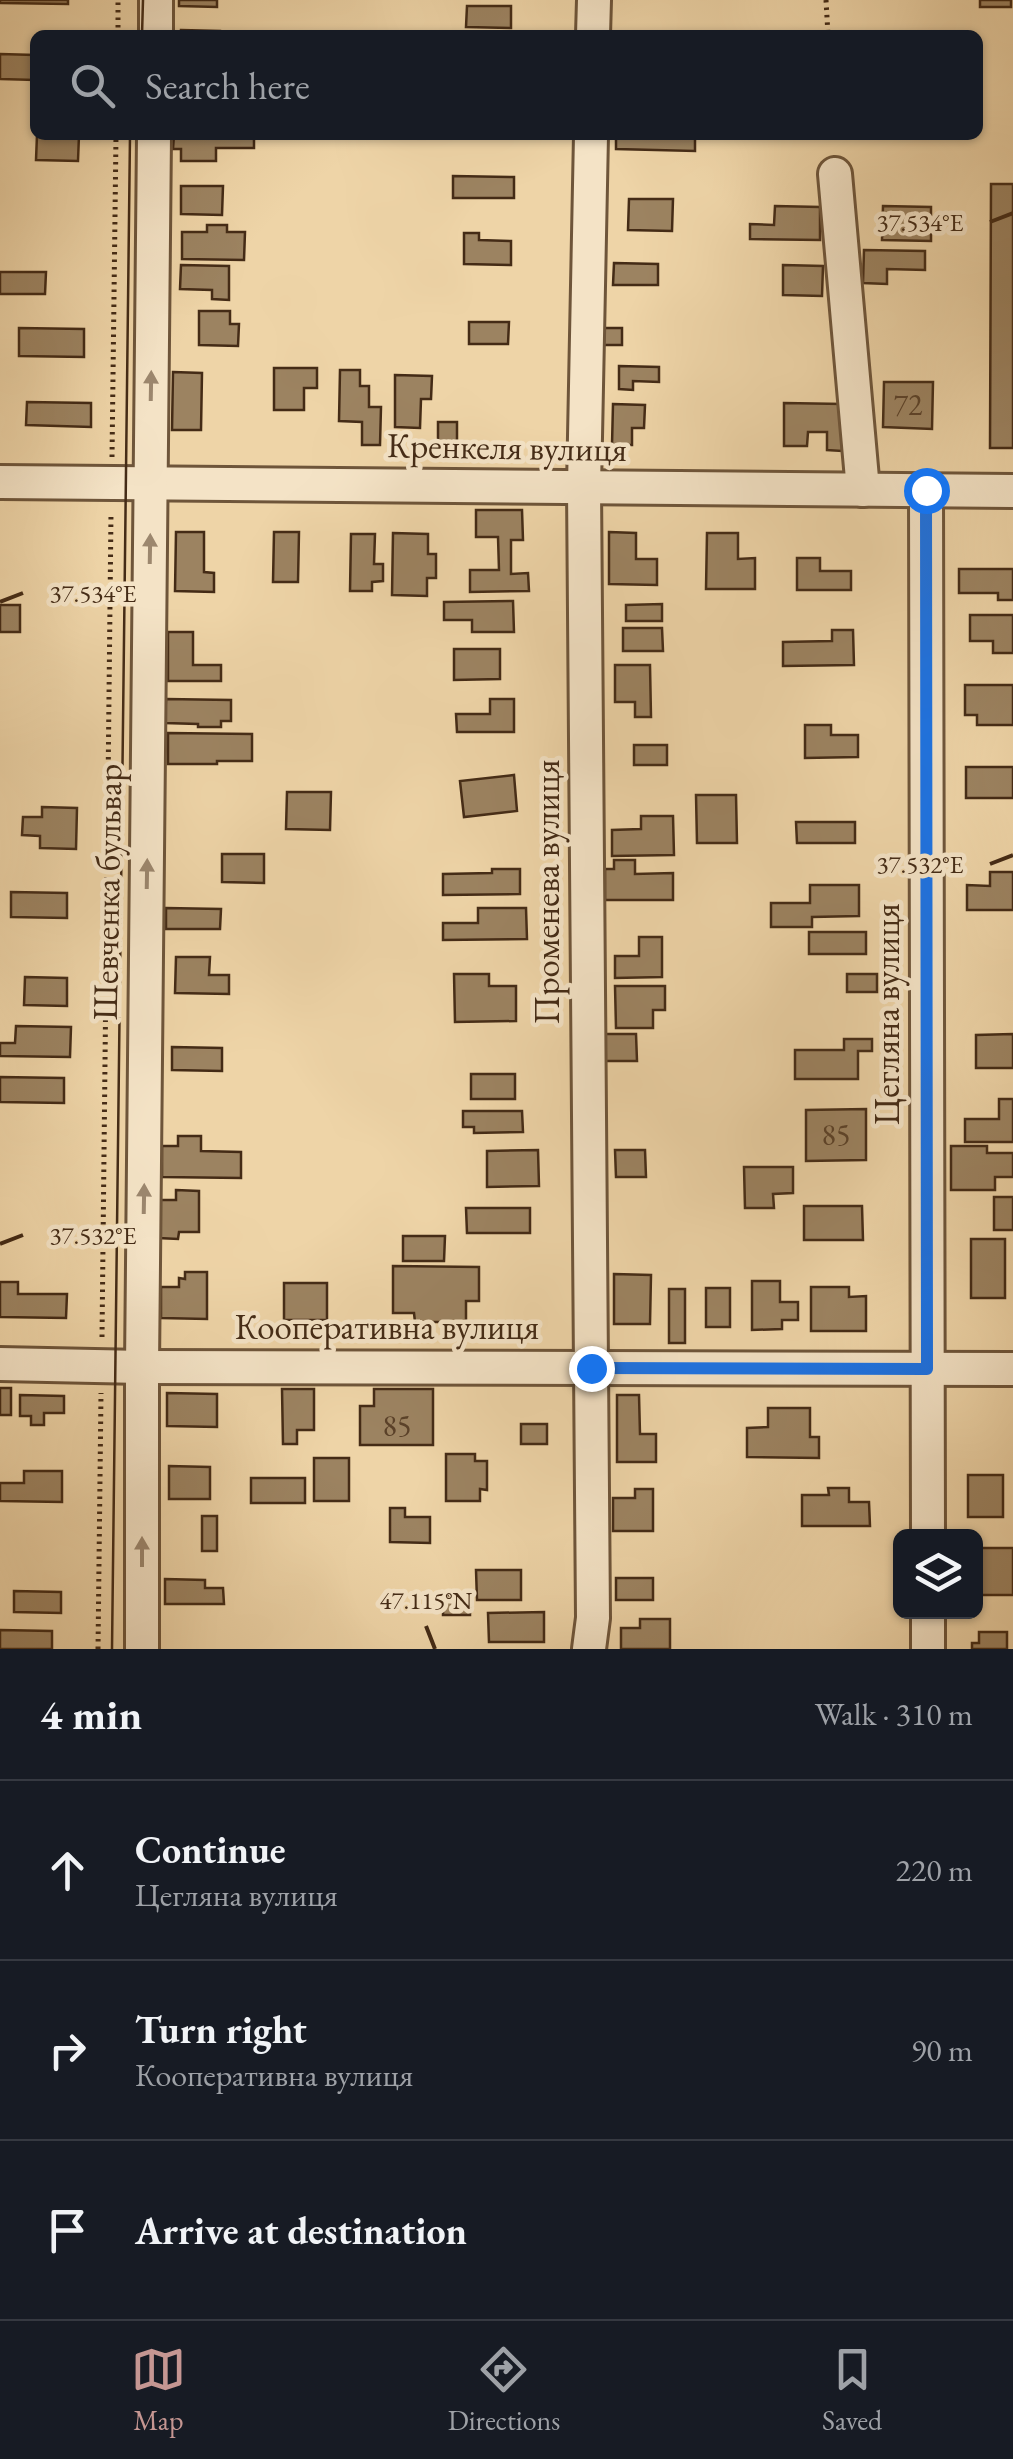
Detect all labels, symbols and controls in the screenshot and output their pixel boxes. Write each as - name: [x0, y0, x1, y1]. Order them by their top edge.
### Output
- search box: [30, 30, 983, 140]
- icon: search: [65, 58, 120, 113]
- text: Search here: [145, 61, 310, 110]
- text: 37.534°E: [876, 206, 964, 238]
- one-way arrow: [144, 369, 160, 401]
- house number: 72: [894, 385, 923, 424]
- street label: Кренкеля вулиця: [387, 422, 627, 472]
- route start: [904, 468, 950, 514]
- one-way arrow: [142, 533, 158, 565]
- text: 37.534°E: [49, 577, 137, 609]
- street label: Променева вулиця: [524, 759, 570, 1025]
- street label: Шевченка бульвар: [82, 763, 132, 1021]
- text: 37.532°E: [876, 848, 964, 880]
- one-way arrow: [139, 858, 155, 890]
- street label: Цегляна вулиця: [864, 903, 910, 1125]
- house number: 85: [822, 1115, 850, 1154]
- one-way arrow: [136, 1183, 152, 1215]
- text: 37.532°E: [49, 1219, 137, 1251]
- street label: Кооперативна вулиця: [235, 1304, 539, 1350]
- route end: [569, 1346, 615, 1392]
- house number: 85: [383, 1406, 411, 1445]
- map controls: [893, 1529, 983, 1619]
- button: layers: [893, 1529, 983, 1619]
- one-way arrow: [134, 1535, 150, 1567]
- text: 47.115°N: [380, 1584, 473, 1616]
- text: 4 min: [40, 1687, 142, 1742]
- text: Walk · 310 m: [815, 1693, 973, 1735]
- text: Continue: [135, 1825, 286, 1874]
- icon: ahead: [40, 1843, 95, 1898]
- text: 220 m: [896, 1849, 973, 1891]
- text: Цегляна вулиця: [135, 1874, 338, 1916]
- text: Turn right: [135, 2005, 307, 2054]
- icon: right: [40, 2023, 95, 2078]
- text: 90 m: [911, 2029, 973, 2071]
- text: Кооперативна вулиця: [135, 2054, 413, 2096]
- icon: arrive: [40, 2203, 95, 2258]
- text: Arrive at destination: [135, 2206, 467, 2255]
- tab: Map: [131, 2342, 186, 2438]
- tab: Directions: [448, 2342, 560, 2438]
- tab: Saved: [822, 2342, 882, 2438]

